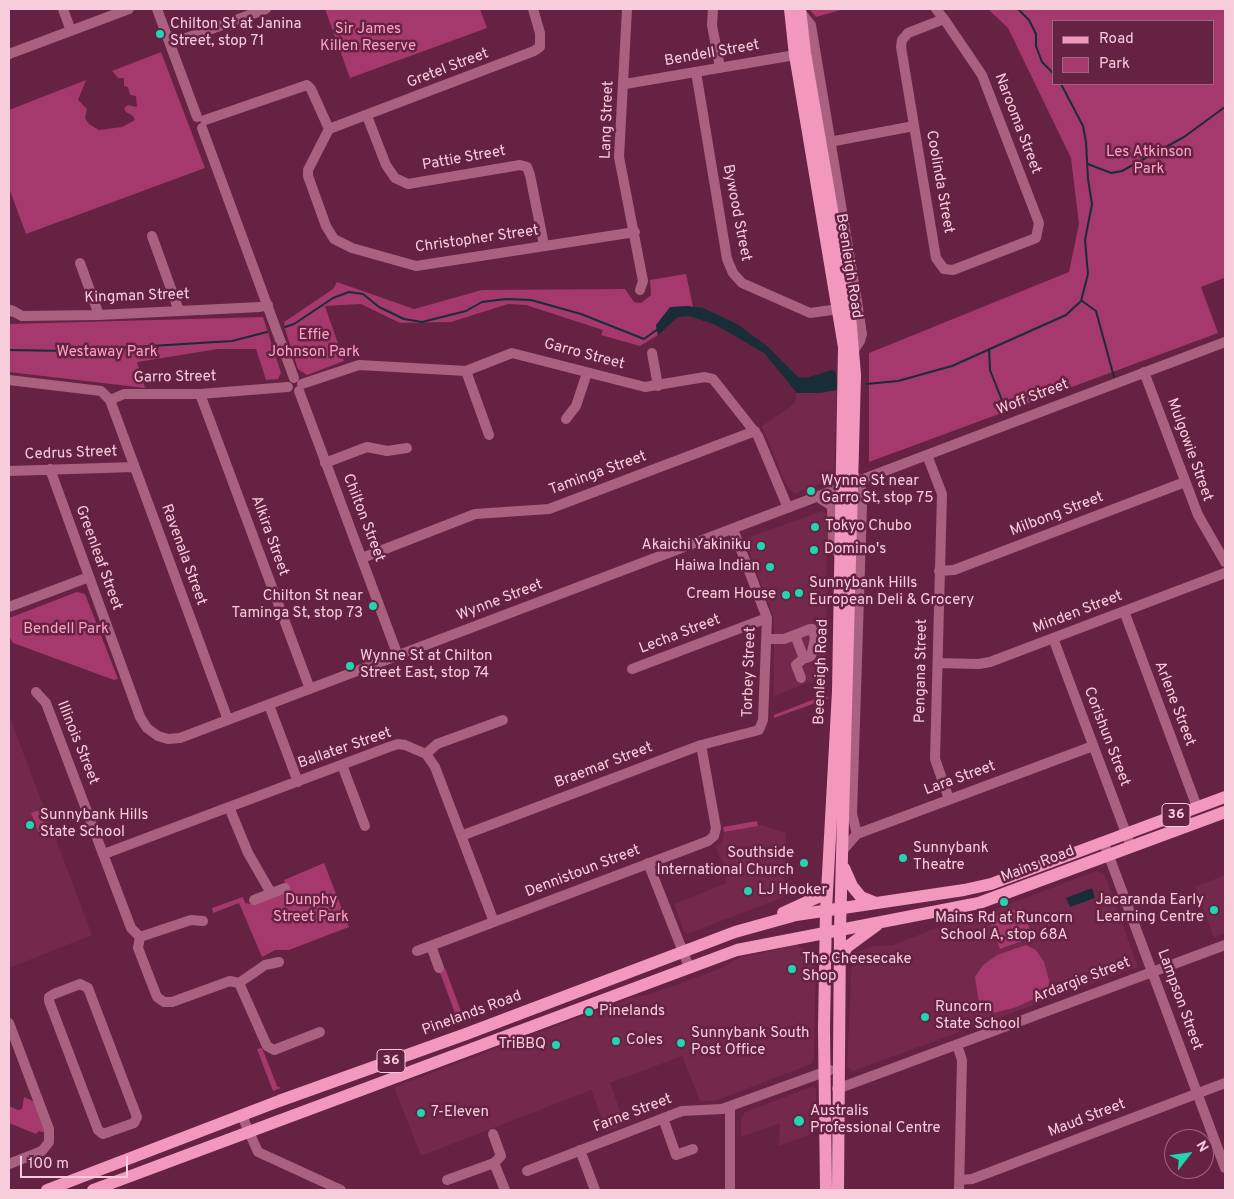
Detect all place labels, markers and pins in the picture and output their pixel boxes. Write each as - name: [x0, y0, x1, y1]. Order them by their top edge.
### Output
- place label: Chilton St at Janina Street, stop 71: [170, 16, 302, 51]
- marker: Chilton St at Janina Street, stop 71: [154, 28, 166, 40]
- place label: Wynne St near Garro St, stop 75: [821, 473, 933, 508]
- marker: Wynne St near Garro St, stop 75: [805, 485, 817, 497]
- place label: Tokyo Chubo: [825, 518, 912, 536]
- marker: Tokyo Chubo: [809, 521, 821, 533]
- place label: Akaichi Yakiniku: [642, 537, 751, 555]
- marker: Akaichi Yakiniku: [755, 540, 767, 552]
- place label: Domino's: [824, 541, 886, 559]
- marker: Domino's: [808, 544, 820, 556]
- place label: Haiwa Indian: [675, 558, 760, 576]
- marker: Haiwa Indian: [764, 561, 776, 573]
- place label: Sunnybank Hills European Deli & Grocery: [809, 575, 974, 610]
- place label: Cream House: [686, 586, 776, 604]
- marker: Sunnybank Hills European Deli & Grocery: [793, 587, 805, 599]
- place label: Chilton St near Taminga St, stop 73: [232, 588, 363, 623]
- marker: Cream House: [780, 589, 792, 601]
- marker: Chilton St near Taminga St, stop 73: [367, 600, 379, 612]
- place label: Wynne St at Chilton Street East, stop 74: [360, 648, 492, 683]
- marker: Wynne St at Chilton Street East, stop 74: [344, 660, 356, 672]
- place label: Sunnybank Hills State School: [40, 807, 148, 842]
- marker: Sunnybank Hills State School: [24, 819, 36, 831]
- place label: Sunnybank Theatre: [913, 840, 989, 875]
- place label: Southside International Church: [656, 845, 794, 880]
- marker: Sunnybank Theatre: [897, 852, 909, 864]
- marker: Southside International Church: [798, 857, 810, 869]
- place label: LJ Hooker: [758, 882, 827, 900]
- marker: LJ Hooker: [742, 885, 754, 897]
- place label: Jacaranda Early Learning Centre: [1096, 892, 1204, 927]
- marker: Mains Rd at Runcorn School A, stop 68A: [998, 896, 1010, 908]
- marker: Jacaranda Early Learning Centre: [1208, 904, 1220, 916]
- place label: Mains Rd at Runcorn School A, stop 68A: [935, 910, 1073, 945]
- place label: The Cheesecake Shop: [802, 951, 912, 986]
- marker: The Cheesecake Shop: [786, 963, 798, 975]
- place label: Runcorn State School: [935, 999, 1020, 1034]
- place label: Pinelands: [599, 1003, 665, 1021]
- marker: Pinelands: [583, 1006, 595, 1018]
- marker: Runcorn State School: [919, 1011, 931, 1023]
- place label: Sunnybank South Post Office: [691, 1025, 810, 1060]
- place label: Coles: [626, 1032, 663, 1050]
- marker: Coles: [610, 1035, 622, 1047]
- place label: TriBBQ: [499, 1036, 546, 1054]
- marker: Sunnybank South Post Office: [675, 1037, 687, 1049]
- marker: TriBBQ: [550, 1039, 562, 1051]
- place label: Australis Professional Centre: [810, 1103, 941, 1138]
- place label: 7-Eleven: [431, 1104, 489, 1122]
- marker: 7-Eleven: [415, 1107, 427, 1119]
- marker: Australis Professional Centre: [792, 1114, 806, 1128]

